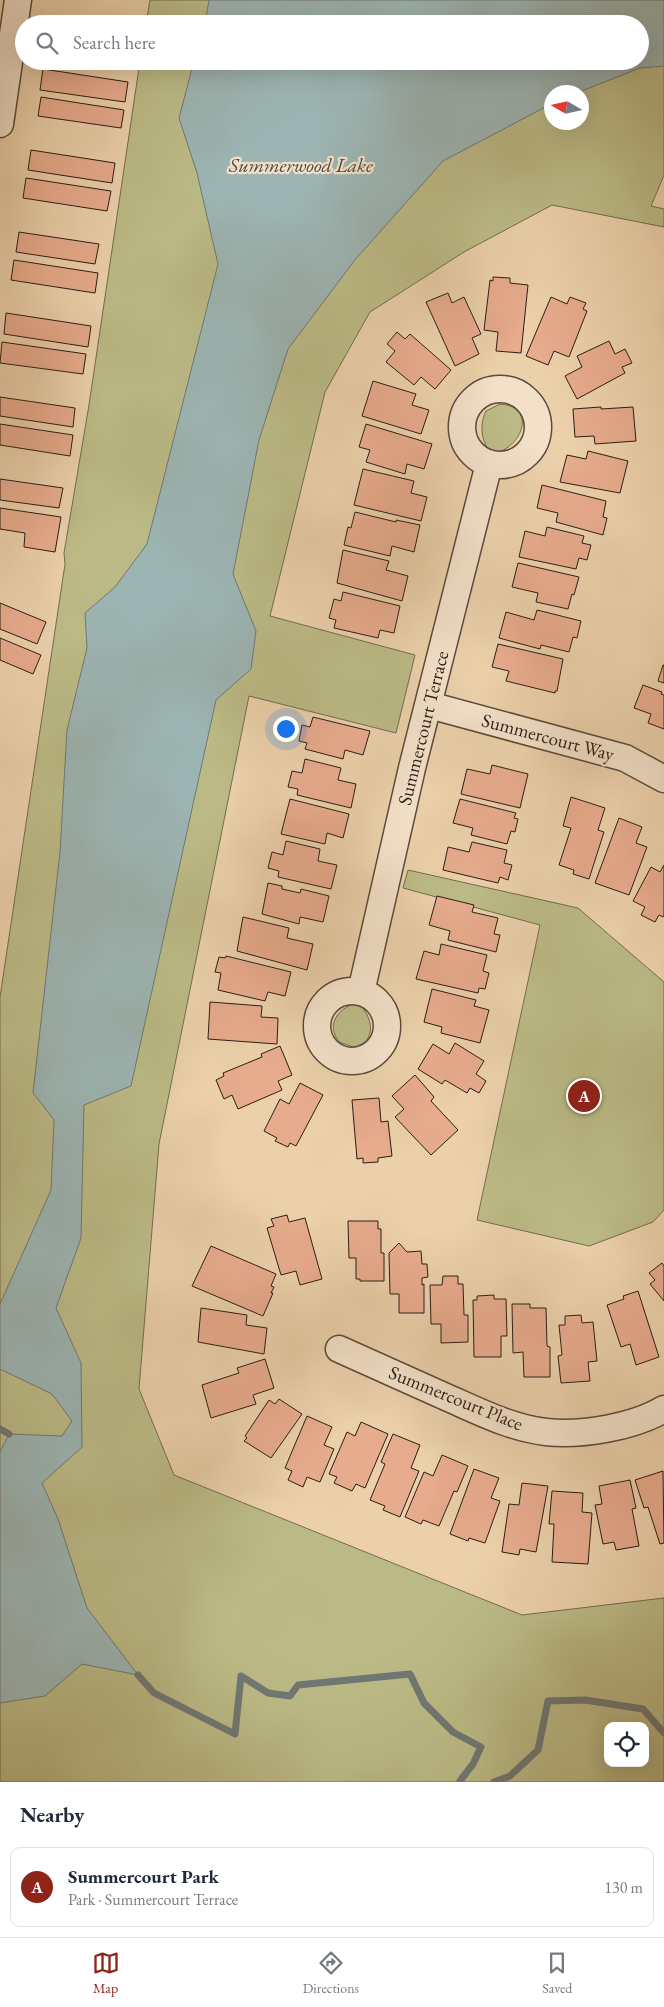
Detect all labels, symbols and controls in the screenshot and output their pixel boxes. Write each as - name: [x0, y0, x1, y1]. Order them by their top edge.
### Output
- search box: [15, 15, 649, 70]
- icon: search: [33, 29, 61, 57]
- text: Search here: [73, 30, 155, 55]
- north arrow: [544, 85, 589, 130]
- water label: Summerwood Lake: [228, 152, 373, 178]
- street label: Summercourt Terrace: [392, 648, 454, 808]
- street label: Summercourt Way: [479, 707, 618, 767]
- your location: [273, 716, 299, 742]
- pin: A: [568, 1077, 600, 1115]
- street label: Summercourt Place: [385, 1360, 527, 1436]
- map controls: [604, 1722, 649, 1767]
- button: locate: [604, 1722, 649, 1767]
- text: Nearby: [20, 1801, 84, 1828]
- text: Summercourt Park: [68, 1864, 219, 1889]
- text: A: [31, 1877, 43, 1898]
- text: 130 m: [604, 1877, 643, 1898]
- text: Park · Summercourt Terrace: [68, 1889, 238, 1910]
- tab: Map: [92, 1949, 120, 1997]
- tab: Directions: [303, 1949, 359, 1997]
- tab: Saved: [542, 1949, 572, 1997]

